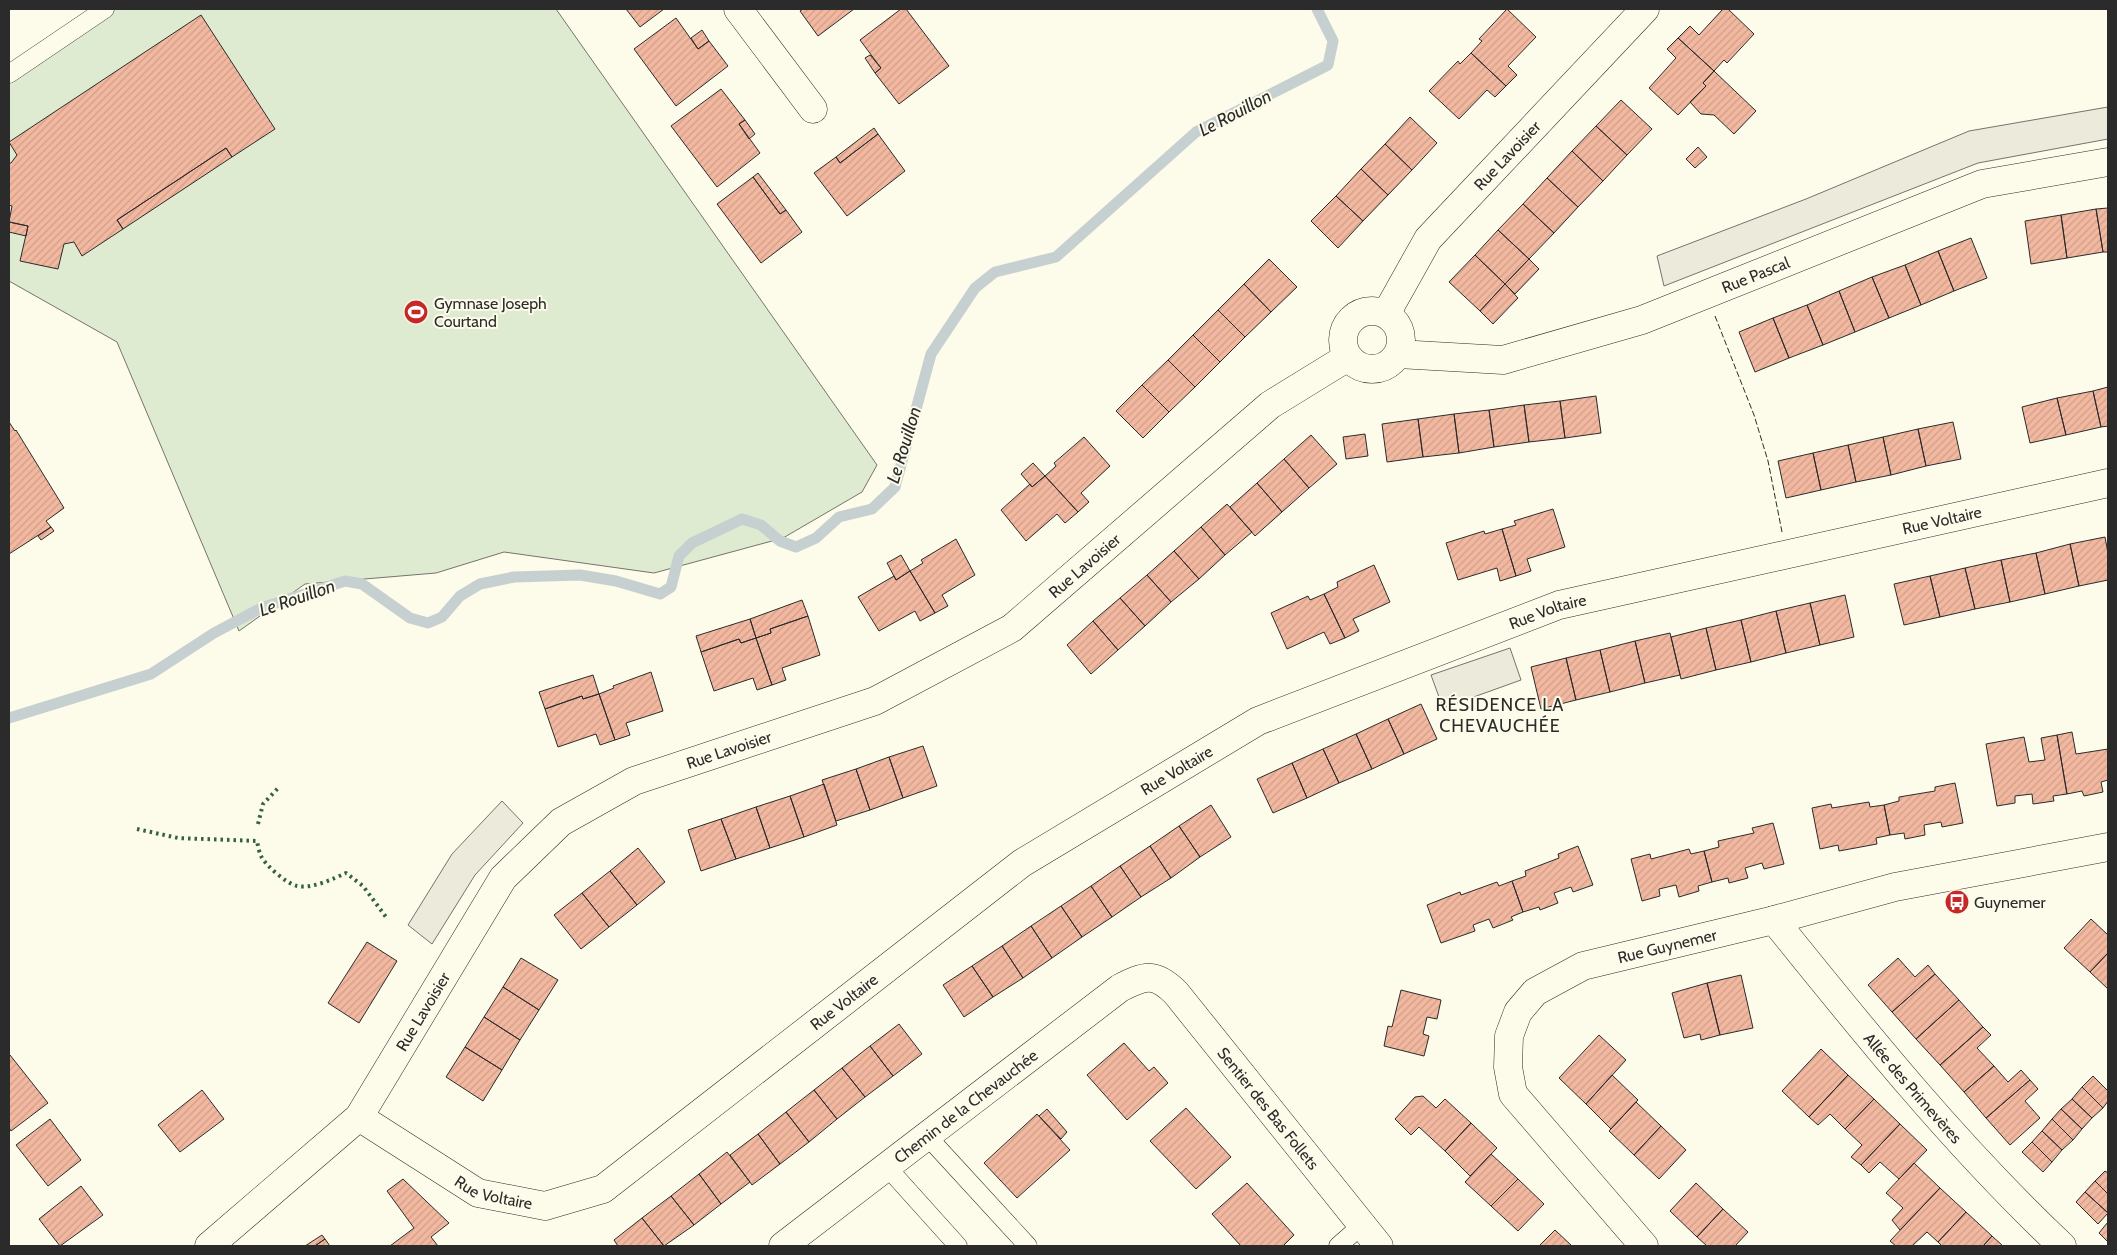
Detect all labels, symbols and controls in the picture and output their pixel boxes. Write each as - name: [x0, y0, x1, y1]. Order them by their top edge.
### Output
- water label: Le Rouillon: [1195, 85, 1275, 141]
- street label: Rue Lavoisier: [1470, 116, 1545, 194]
- street label: Rue Pascal: [1719, 252, 1792, 297]
- place label: Gymnase Joseph Courtand: [434, 294, 547, 331]
- sports icon: Gymnase Joseph Courtand: [403, 299, 429, 325]
- water label: Le Rouillon: [882, 404, 926, 486]
- street label: Rue Voltaire: [1901, 502, 1983, 538]
- street label: Rue Lavoisier: [1045, 529, 1125, 602]
- water label: Le Rouillon: [256, 575, 338, 621]
- street label: Rue Voltaire: [1506, 590, 1588, 633]
- district label: RÉSIDENCE LA CHEVAUCHÉE: [1436, 694, 1564, 737]
- street label: Rue Lavoisier: [684, 726, 775, 772]
- street label: Rue Voltaire: [1137, 741, 1216, 799]
- bus stop icon: Guynemer: [1944, 889, 1970, 915]
- place label: Guynemer: [1974, 893, 2046, 912]
- street label: Rue Guynemer: [1616, 924, 1719, 967]
- street label: Rue Lavoisier: [392, 968, 454, 1054]
- street label: Rue Voltaire: [806, 969, 881, 1034]
- street label: Allée des Primevères: [1860, 1029, 1966, 1147]
- street label: Sentier des Bas Follets: [1214, 1043, 1323, 1173]
- street label: Chemin de la Chevauchée: [890, 1045, 1041, 1167]
- street label: Rue Voltaire: [451, 1171, 534, 1213]

